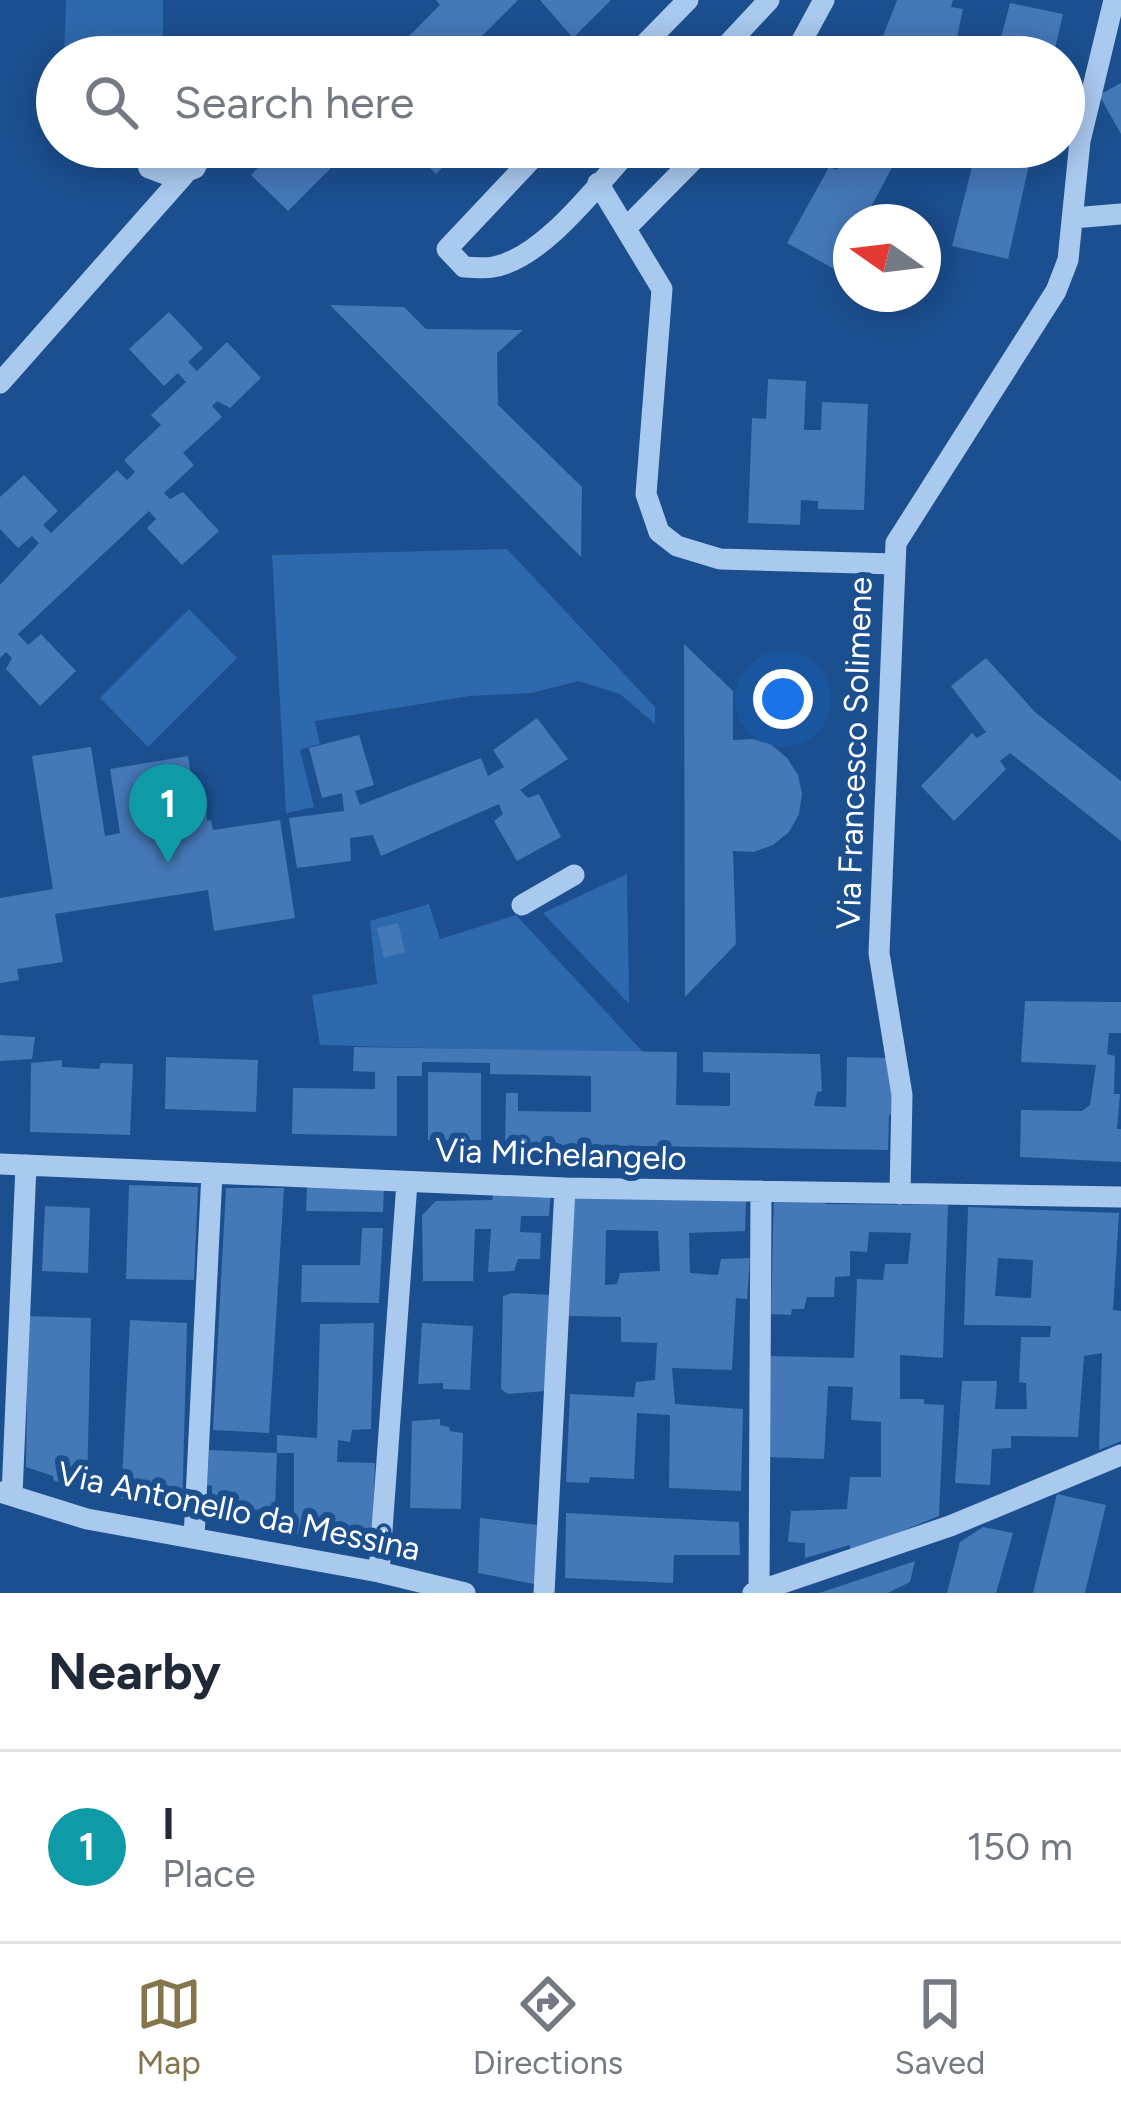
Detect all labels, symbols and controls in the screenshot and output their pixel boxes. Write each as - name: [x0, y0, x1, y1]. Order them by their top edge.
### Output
- search box: [36, 36, 1085, 168]
- icon: search: [78, 69, 144, 135]
- text: Search here: [174, 75, 414, 129]
- north arrow: [833, 204, 941, 312]
- street label: Via Francesco Solimene: [828, 576, 880, 930]
- your location: [753, 669, 813, 729]
- pin: 1: [129, 764, 207, 863]
- street label: Via Michelangelo: [435, 1130, 687, 1178]
- street label: Via Antonello da Messina: [54, 1453, 424, 1569]
- text: Nearby: [48, 1641, 221, 1702]
- text: I: [162, 1796, 175, 1850]
- text: 1: [79, 1823, 95, 1870]
- text: 150 m: [967, 1823, 1073, 1870]
- text: Place: [162, 1850, 255, 1897]
- tab: Map: [136, 1971, 202, 2082]
- tab: Directions: [473, 1971, 623, 2082]
- tab: Saved: [894, 1971, 985, 2082]

